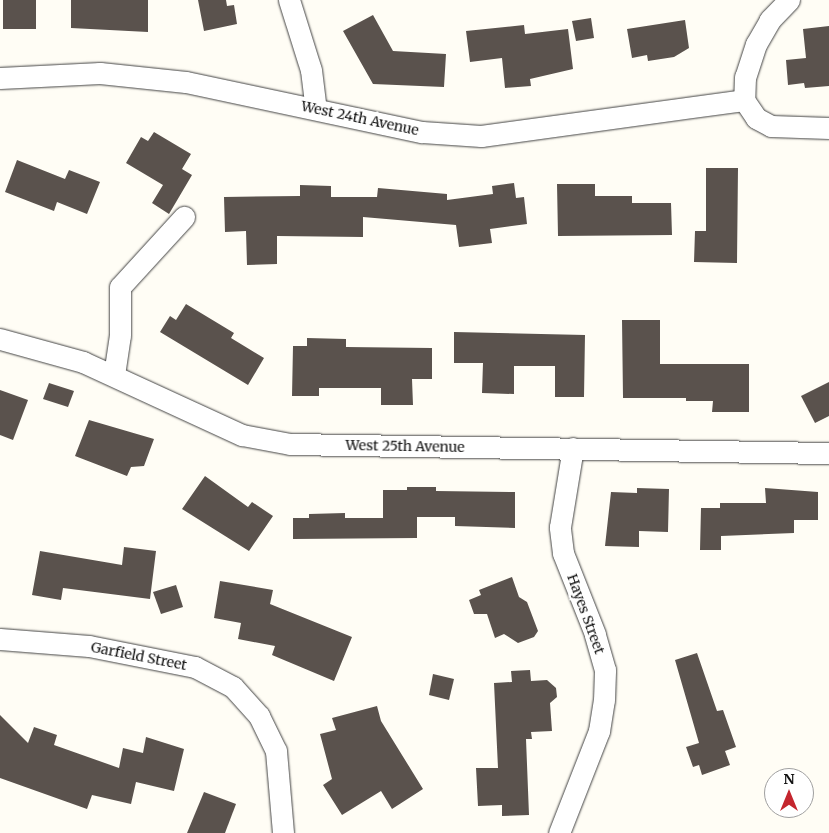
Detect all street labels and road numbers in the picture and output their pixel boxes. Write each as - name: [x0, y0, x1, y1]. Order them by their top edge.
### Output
- street label: West 24th Avenue: [300, 97, 420, 139]
- street label: West 25th Avenue: [345, 437, 465, 455]
- street label: Hayes Street: [564, 572, 608, 656]
- street label: Garfield Street: [90, 638, 188, 674]

